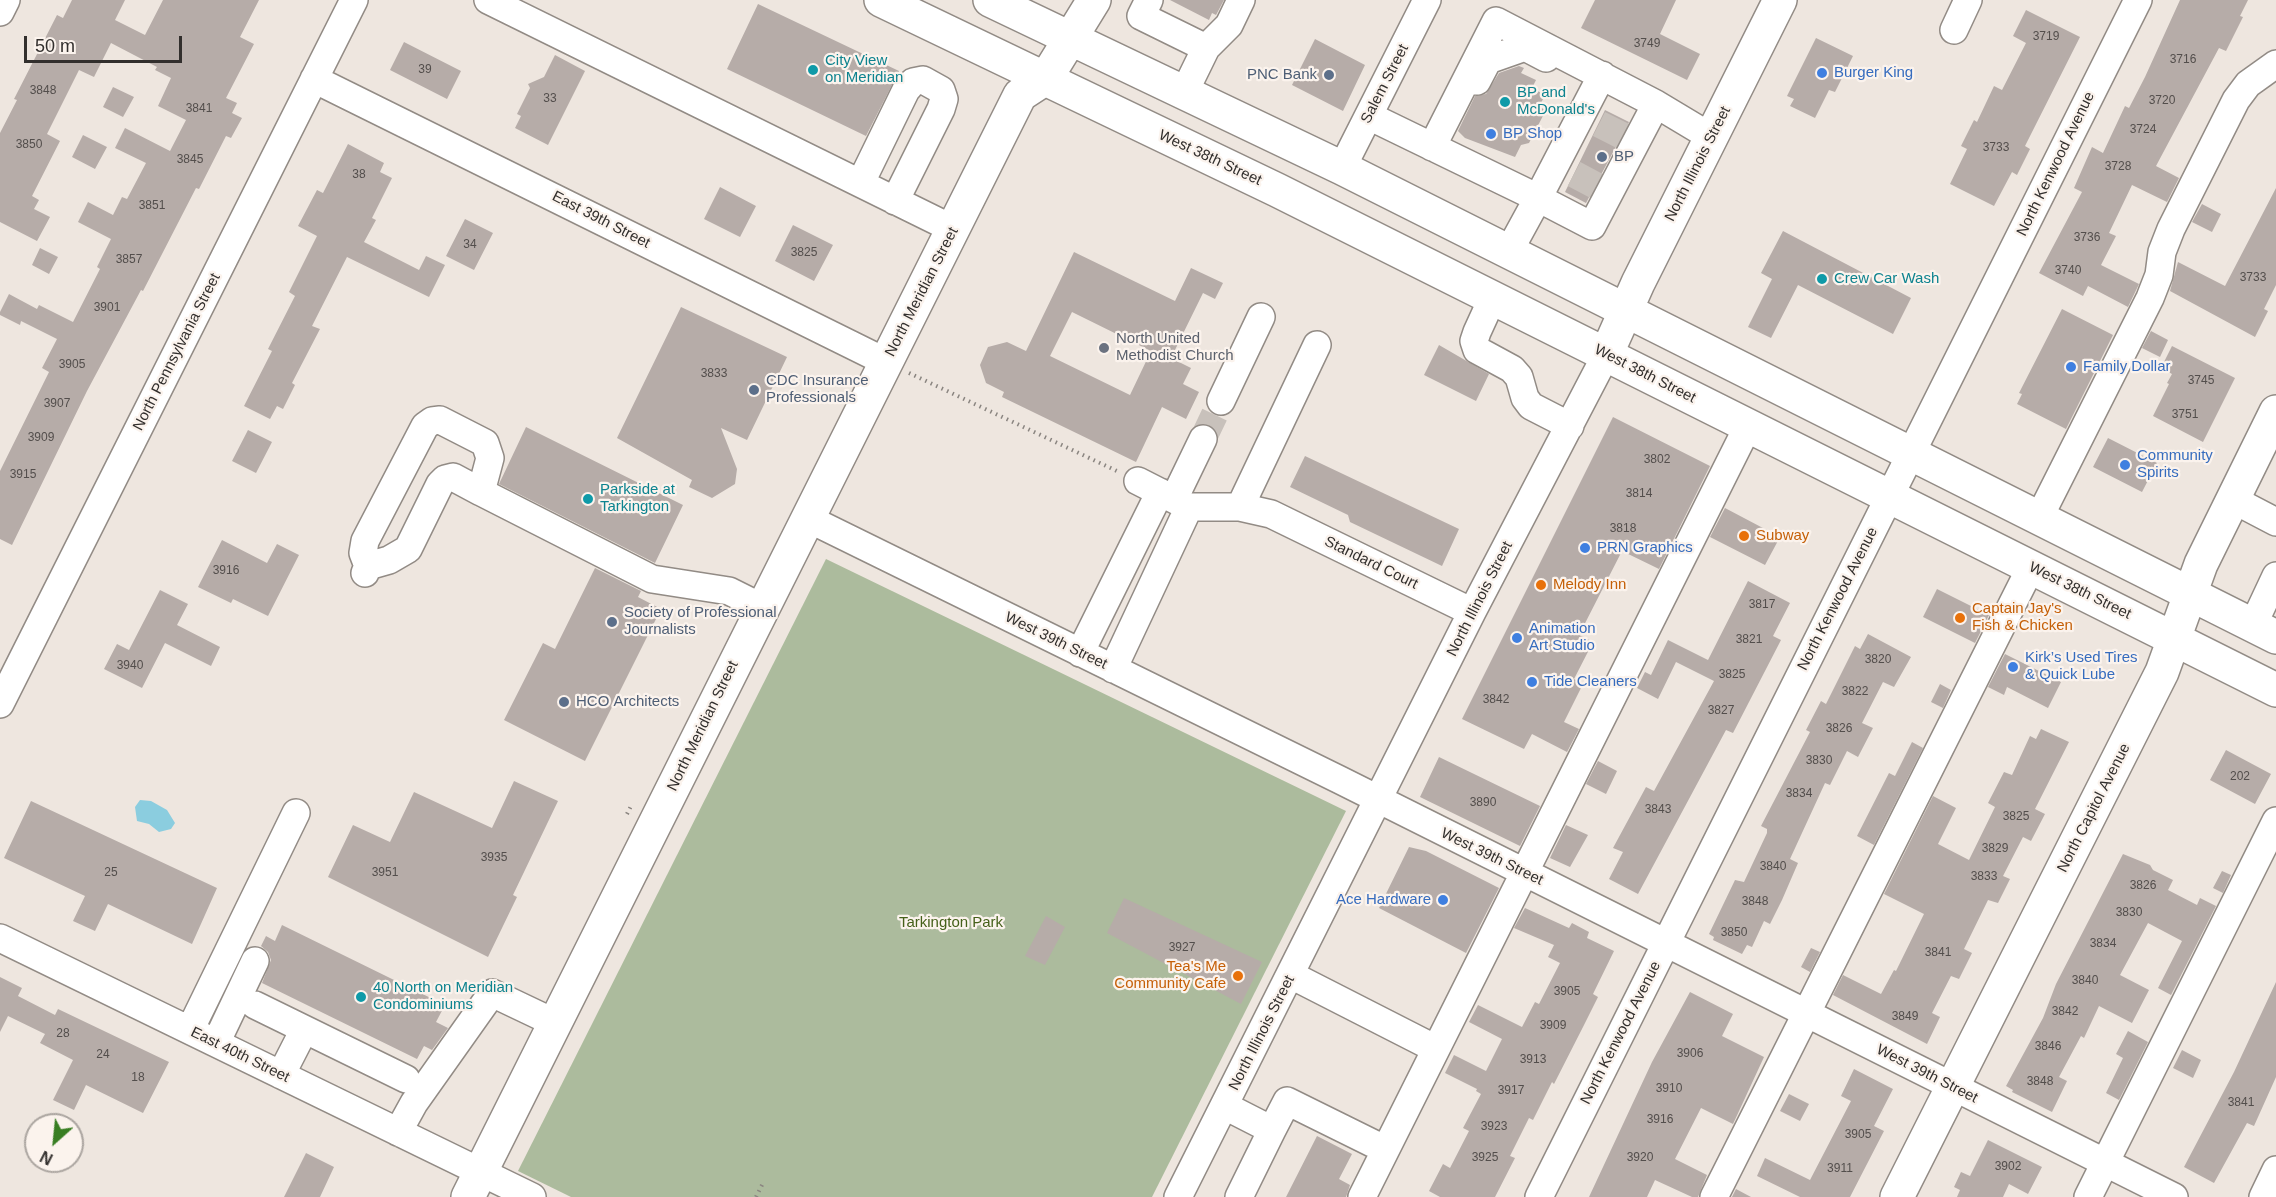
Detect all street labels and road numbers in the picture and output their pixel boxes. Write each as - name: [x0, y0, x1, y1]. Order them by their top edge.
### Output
- street label: Salem Street: [1357, 41, 1413, 127]
- street label: North Kenwood Avenue: [2013, 89, 2099, 239]
- street label: North Illinois Street: [1661, 103, 1735, 225]
- street label: West 38th Street: [1156, 126, 1264, 190]
- street label: East 39th Street: [549, 188, 653, 252]
- street label: North Meridian Street: [882, 224, 962, 360]
- street label: North Pennsylvania Street: [129, 270, 225, 434]
- street label: West 38th Street: [1591, 341, 1699, 407]
- street label: North Kenwood Avenue: [1794, 524, 1882, 674]
- street label: Standard Court: [1321, 533, 1421, 593]
- street label: North Illinois Street: [1443, 538, 1517, 660]
- street label: West 38th Street: [2026, 558, 2134, 624]
- street label: West 39th Street: [1002, 608, 1110, 674]
- street label: North Meridian Street: [664, 658, 742, 794]
- street label: North Capitol Avenue: [2054, 741, 2134, 875]
- street label: West 39th Street: [1438, 824, 1546, 890]
- street label: North Kenwood Avenue: [1577, 958, 1665, 1108]
- street label: North Illinois Street: [1225, 972, 1299, 1094]
- street label: East 40th Street: [188, 1023, 292, 1087]
- street label: West 39th Street: [1873, 1041, 1981, 1107]

